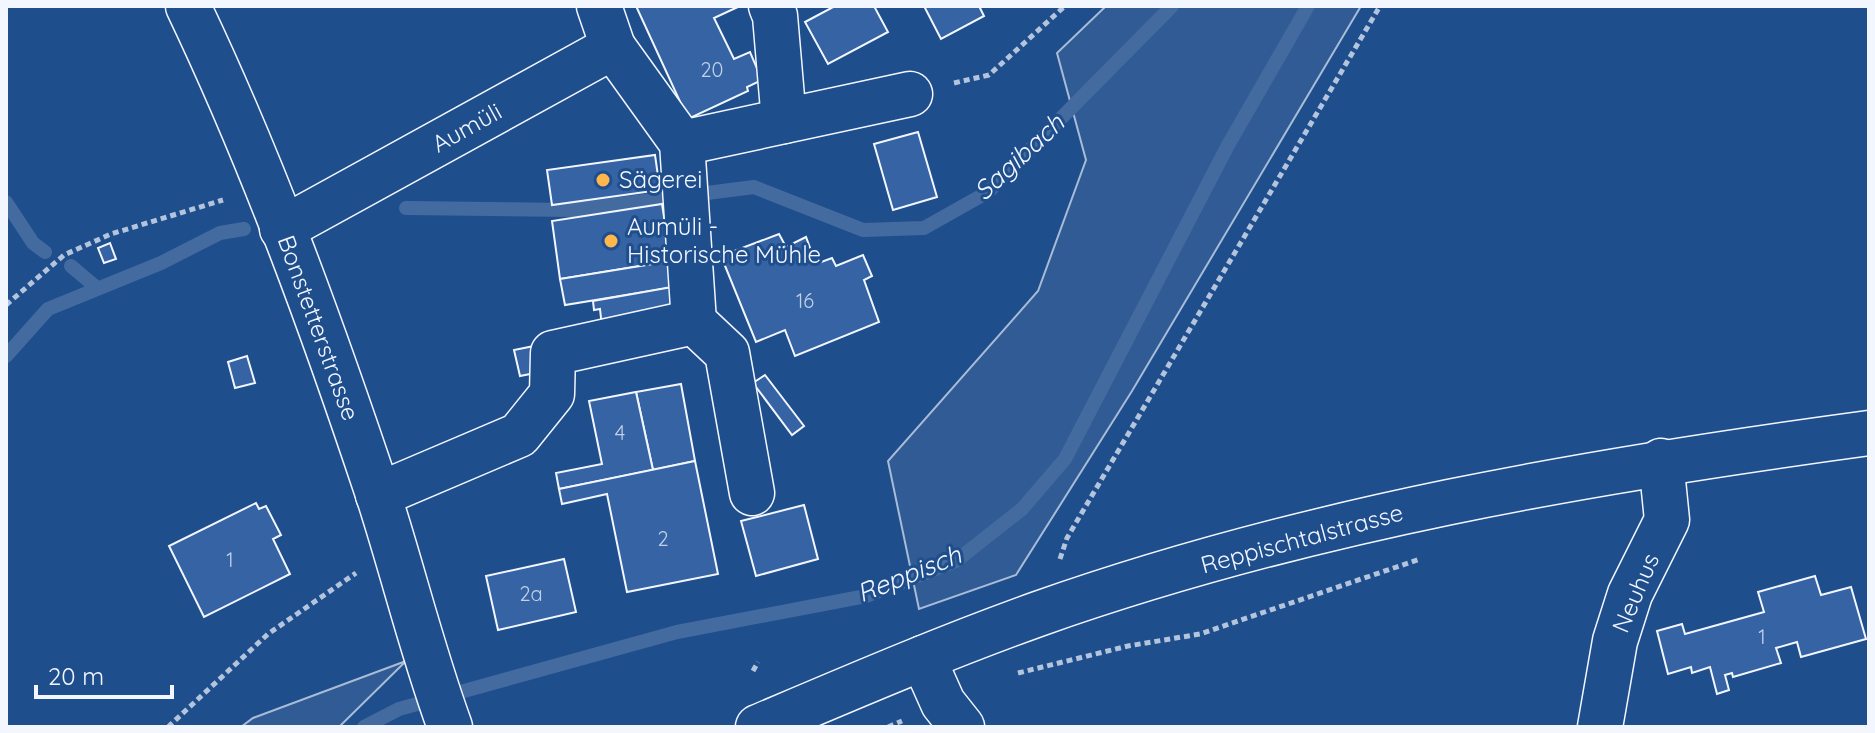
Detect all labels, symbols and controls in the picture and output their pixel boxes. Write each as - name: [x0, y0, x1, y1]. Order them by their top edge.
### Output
- house number: 20: [701, 57, 723, 82]
- street label: Aumüli: [426, 96, 507, 158]
- water label: Sagibach: [966, 106, 1072, 207]
- place label: Sägerei: [619, 164, 703, 194]
- marker: Sägerei: [594, 171, 612, 189]
- place label: Aumüli - Historische Mühle: [627, 211, 821, 269]
- street label: Bonstetterstrasse: [272, 231, 366, 424]
- marker: Aumüli - Historische Mühle: [602, 232, 620, 250]
- house number: 16: [796, 288, 814, 313]
- house number: 4: [615, 420, 625, 445]
- street label: Reppischtalstrasse: [1197, 497, 1406, 579]
- house number: 2: [657, 526, 669, 551]
- water label: Reppisch: [852, 537, 967, 609]
- house number: 1: [226, 547, 234, 572]
- street label: Neuhus: [1605, 548, 1665, 637]
- house number: 2a: [519, 581, 543, 606]
- house number: 1: [1758, 624, 1766, 649]
- scale bar: [36, 649, 172, 699]
- text: 20 m: [48, 661, 104, 691]

